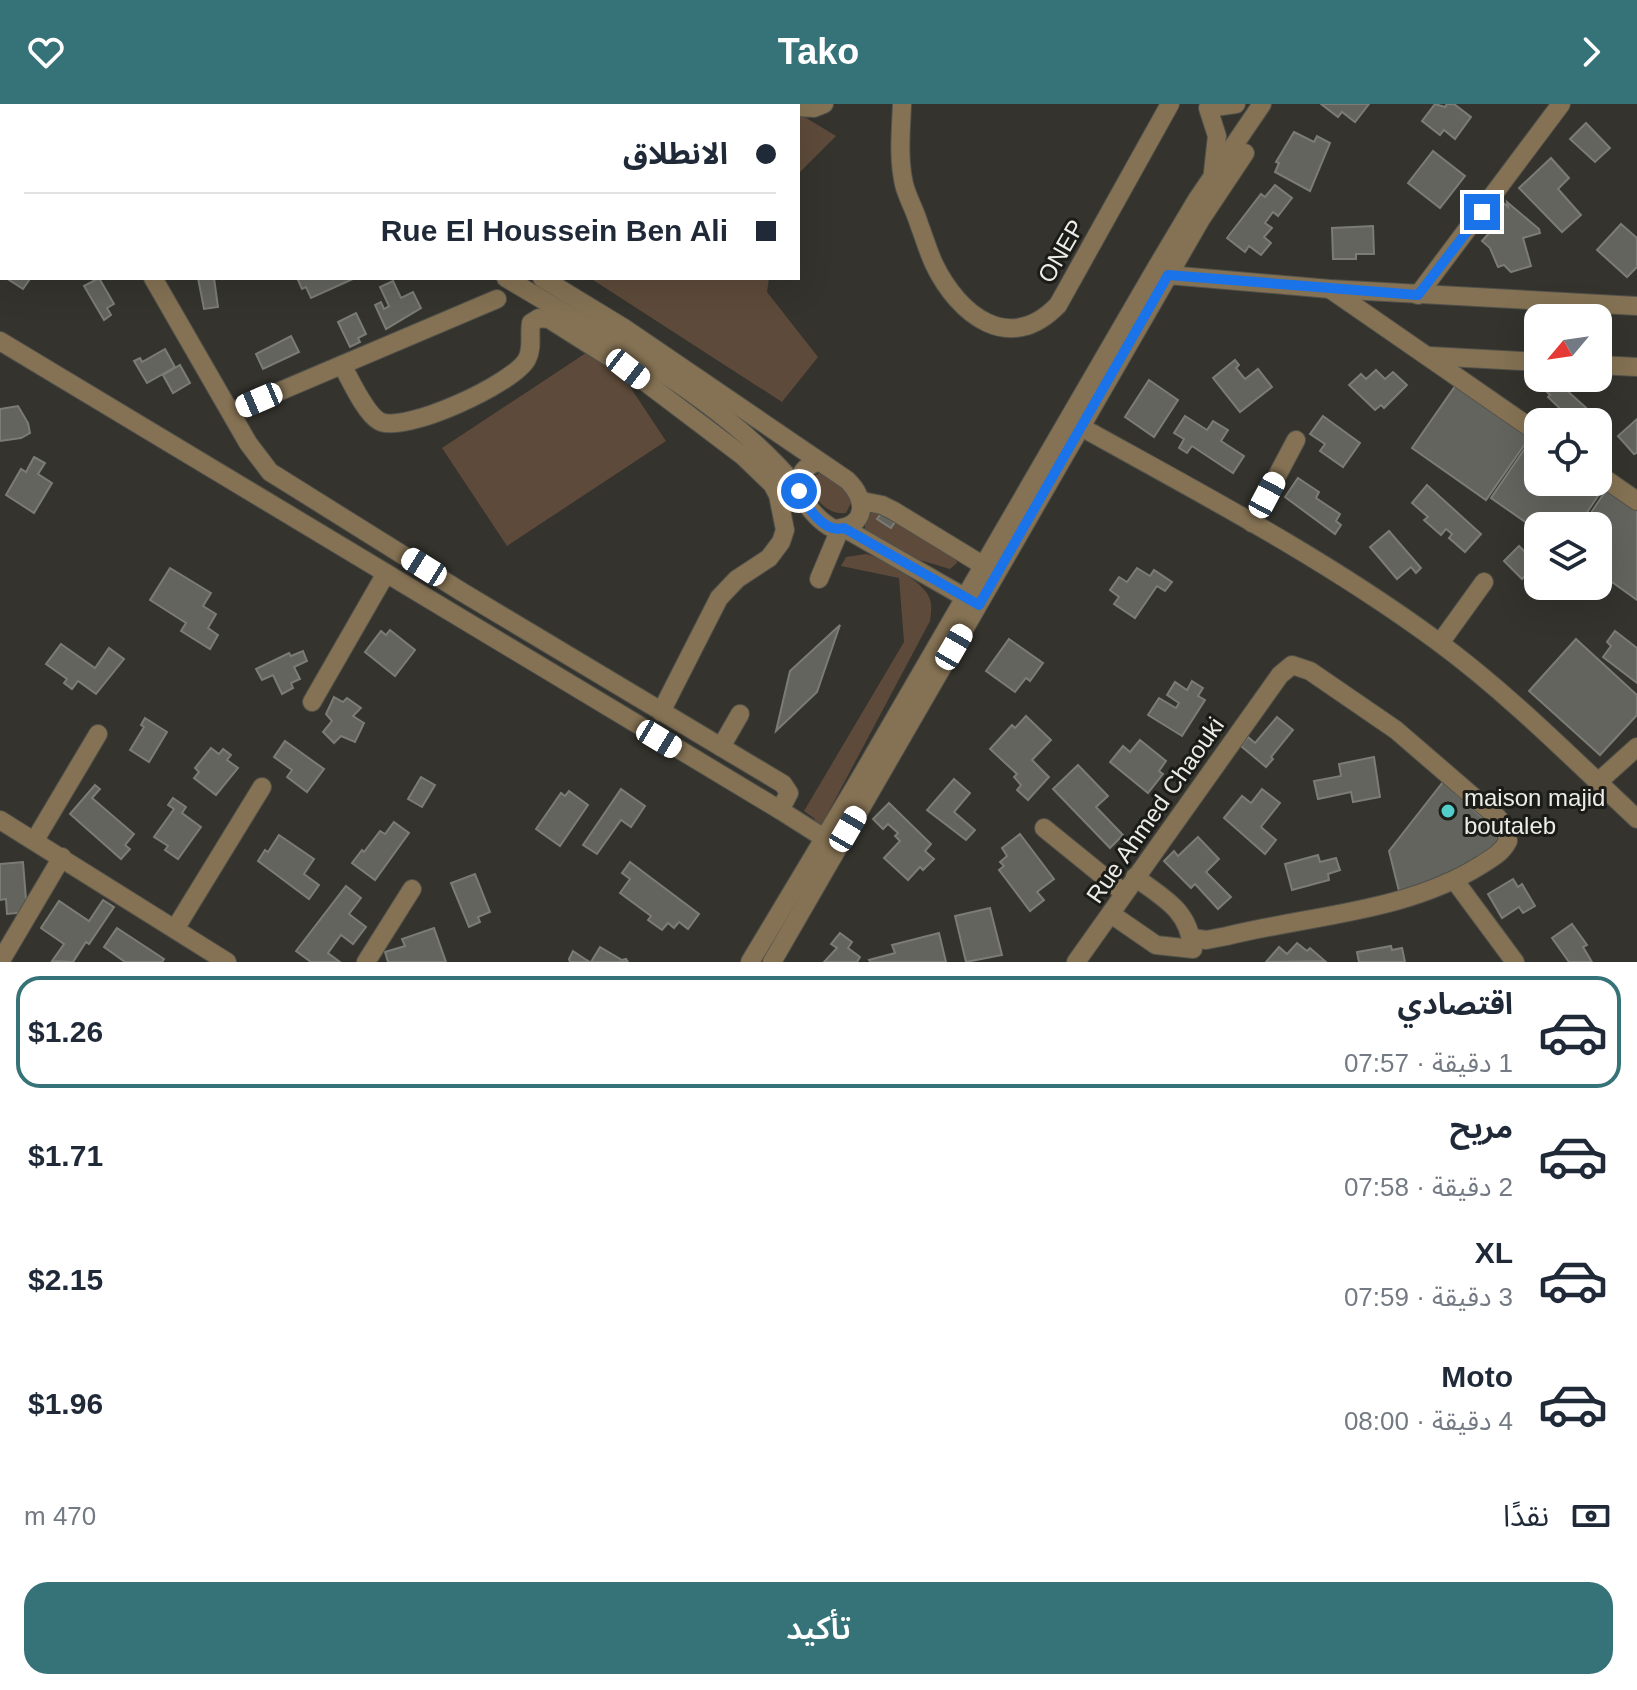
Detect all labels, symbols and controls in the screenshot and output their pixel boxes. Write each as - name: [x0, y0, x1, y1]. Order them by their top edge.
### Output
- icon: heart: [24, 30, 68, 74]
- icon: forward: [1569, 30, 1613, 74]
- text: Tako: [778, 31, 859, 72]
- text: الانطلاق: [623, 137, 728, 170]
- route end: [1464, 194, 1500, 230]
- text: Rue El Houssein Ben Ali: [381, 214, 728, 247]
- street label: ONEP: [1032, 215, 1090, 287]
- north arrow: [1524, 304, 1612, 392]
- map controls: [1524, 304, 1612, 600]
- car: [602, 345, 654, 393]
- car: [232, 380, 286, 420]
- button: locate: [1524, 408, 1612, 496]
- car: [1245, 468, 1289, 522]
- route start: [781, 473, 817, 509]
- button: layers: [1524, 512, 1612, 600]
- car: [397, 544, 451, 590]
- car: [932, 620, 976, 674]
- street label: Rue Ahmed Chaouki: [1081, 712, 1229, 908]
- car: [632, 716, 686, 762]
- place label: maison majid boutaleb: [1464, 784, 1605, 839]
- car: [826, 802, 870, 856]
- marker: maison majid boutaleb: [1439, 802, 1457, 820]
- text: اقتصادي: [1398, 987, 1513, 1020]
- icon: car: [1537, 996, 1609, 1068]
- text: $1.26: [28, 1015, 103, 1048]
- text: 1 دقيقة · 07:57: [1344, 1048, 1513, 1078]
- text: مريح: [1450, 1111, 1513, 1144]
- icon: car: [1537, 1120, 1609, 1192]
- text: $1.71: [28, 1139, 103, 1172]
- text: 2 دقيقة · 07:58: [1344, 1172, 1513, 1202]
- text: XL: [1475, 1236, 1513, 1269]
- icon: car: [1537, 1244, 1609, 1316]
- text: $2.15: [28, 1263, 103, 1296]
- text: 3 دقيقة · 07:59: [1344, 1282, 1513, 1312]
- text: Moto: [1441, 1360, 1513, 1393]
- icon: car: [1537, 1368, 1609, 1440]
- text: $1.96: [28, 1387, 103, 1420]
- text: 4 دقيقة · 08:00: [1344, 1406, 1513, 1436]
- icon: cash: [1569, 1494, 1613, 1538]
- text: نقدًا: [1503, 1499, 1549, 1532]
- text: 470 m: [24, 1501, 96, 1531]
- button: تأكيد: [24, 1582, 1613, 1674]

